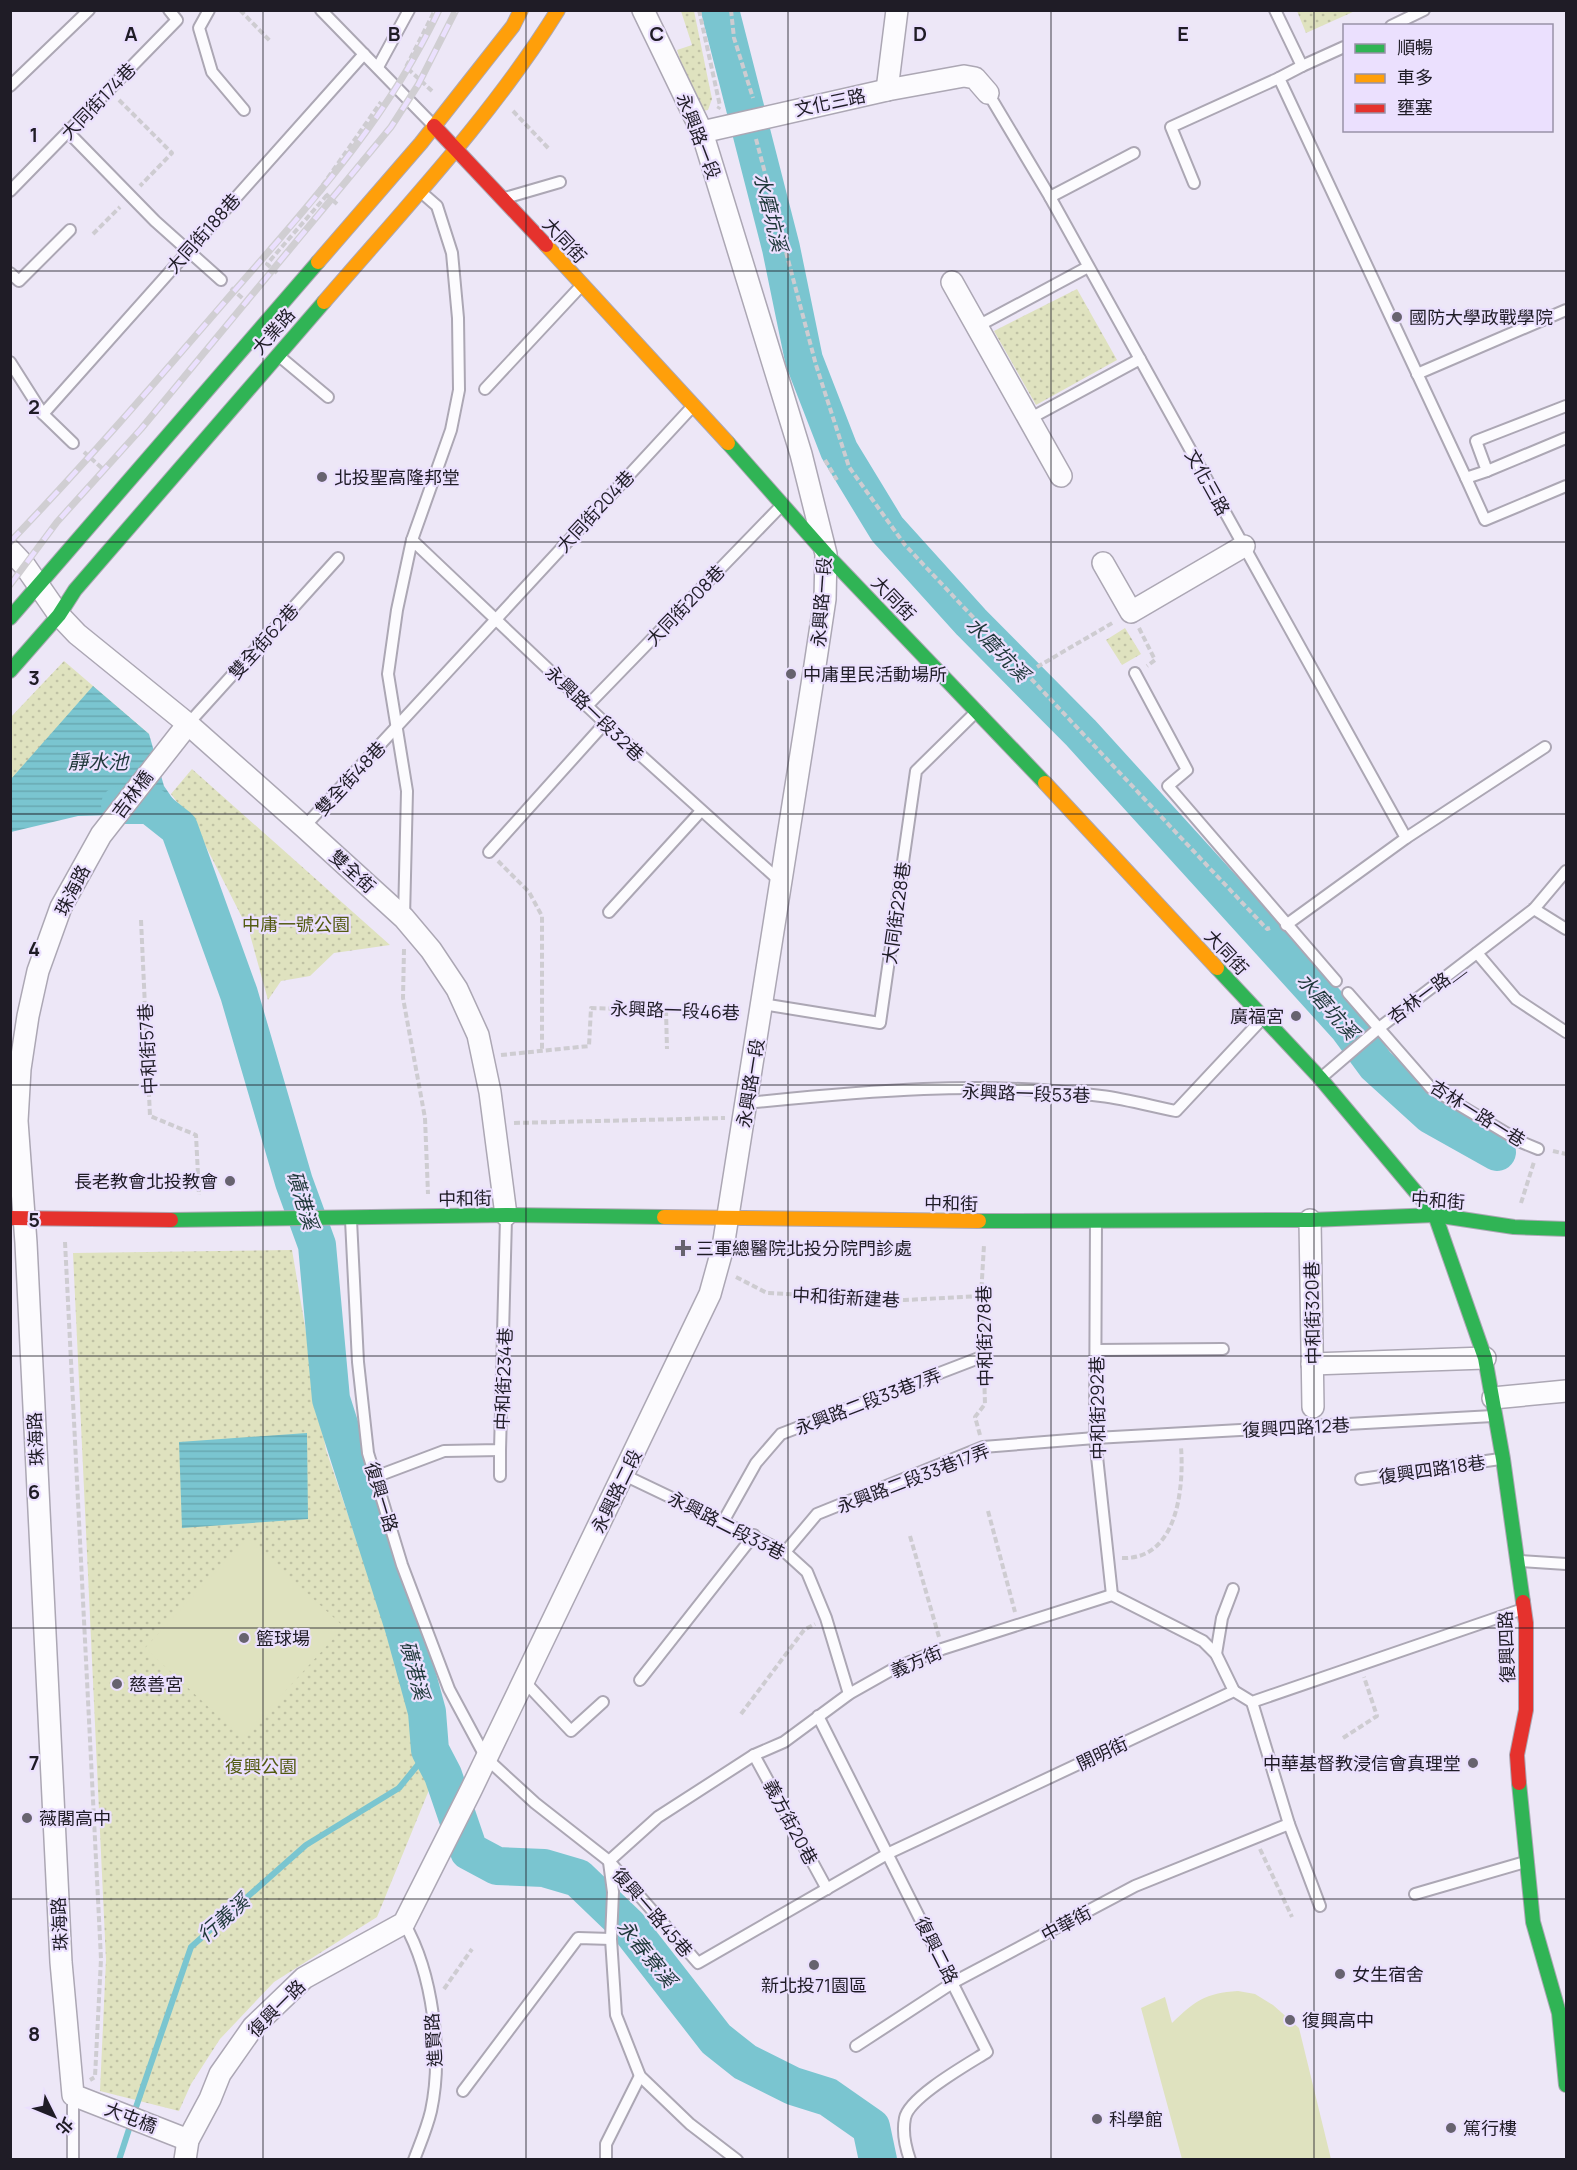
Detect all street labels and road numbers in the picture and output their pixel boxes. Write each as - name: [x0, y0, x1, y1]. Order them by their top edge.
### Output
- street label: 大同街174巷: [55, 57, 141, 145]
- street label: 文化三路: [792, 83, 868, 121]
- street label: 永興路一段: [672, 90, 726, 182]
- street label: 大同街188巷: [161, 188, 245, 278]
- street label: 大同街: [538, 212, 592, 268]
- street label: 大業路: [246, 303, 300, 359]
- street label: 文化三路: [1180, 445, 1236, 519]
- street label: 大同街204巷: [551, 465, 639, 557]
- street label: 永興路一段: [806, 556, 836, 648]
- street label: 大同街208巷: [640, 559, 730, 651]
- street label: 大同街: [867, 570, 921, 626]
- street label: 雙全街62巷: [223, 598, 303, 684]
- street label: 永興路一段32巷: [541, 660, 649, 766]
- street label: 雙全街48巷: [309, 736, 391, 820]
- street label: 吉林橋: [106, 765, 158, 823]
- street label: 雙全街: [325, 844, 381, 898]
- street label: 珠海路: [49, 860, 95, 920]
- street label: 大同街228巷: [877, 860, 915, 966]
- street label: 大同街: [1200, 924, 1254, 980]
- street label: 杏林一路＿: [1383, 955, 1469, 1029]
- street label: 永興路一段46巷: [610, 996, 740, 1024]
- street label: 中和街57巷: [133, 1003, 161, 1095]
- street label: 永興路一段: [731, 1037, 769, 1129]
- street label: 杏林一路一巷: [1426, 1074, 1530, 1152]
- street label: 永興路一段53巷: [961, 1079, 1091, 1107]
- street label: 中和街: [438, 1186, 492, 1210]
- street label: 中和街: [1410, 1186, 1466, 1214]
- street label: 中和街: [924, 1191, 978, 1215]
- street label: 中和街320巷: [1299, 1261, 1325, 1365]
- street label: 中和街新建巷: [791, 1282, 901, 1312]
- street label: 中和街278巷: [971, 1285, 997, 1387]
- street label: 中和街234巷: [489, 1327, 517, 1431]
- street label: 中和街292巷: [1084, 1356, 1110, 1460]
- street label: 永興路二段33巷7弄: [791, 1362, 945, 1440]
- street label: 珠海路: [22, 1411, 48, 1467]
- street label: 復興四路12巷: [1242, 1412, 1350, 1442]
- street label: 永興路二段33巷17弄: [833, 1438, 993, 1518]
- street label: 永興路二段: [585, 1445, 647, 1537]
- street label: 復興四路18巷: [1377, 1450, 1487, 1488]
- street label: 復興一路: [360, 1459, 404, 1535]
- street label: 永興路二段33巷: [665, 1485, 789, 1565]
- street label: 復興四路: [1493, 1611, 1519, 1683]
- street label: 義方街: [886, 1639, 946, 1683]
- street label: 開明街: [1072, 1731, 1132, 1775]
- street label: 義方街20巷: [759, 1775, 823, 1869]
- street label: 復興一路45巷: [608, 1862, 698, 1962]
- street label: 珠海路: [46, 1896, 72, 1952]
- street label: 中華街: [1037, 1900, 1095, 1946]
- street label: 復興二路: [910, 1912, 964, 1988]
- street label: 復興一路: [242, 1974, 310, 2042]
- street label: 進賢路: [419, 2012, 447, 2068]
- street label: 大屯橋: [101, 2096, 161, 2138]

